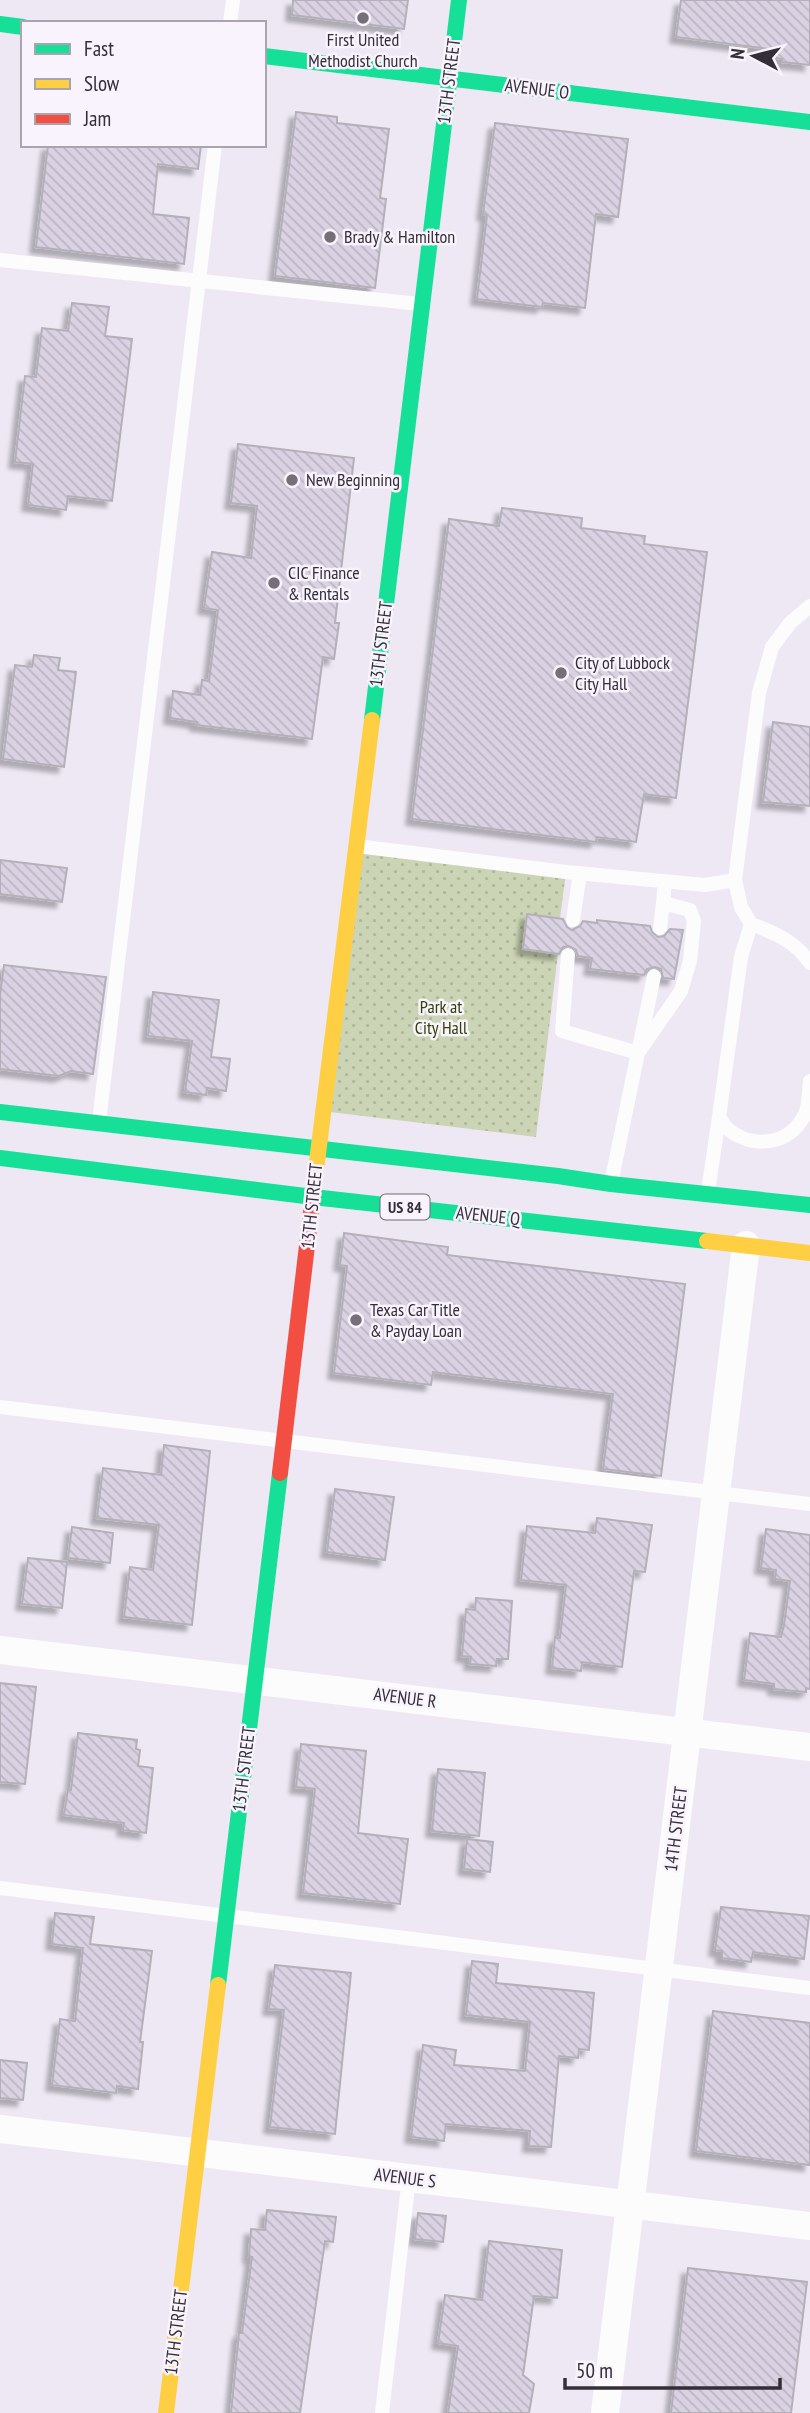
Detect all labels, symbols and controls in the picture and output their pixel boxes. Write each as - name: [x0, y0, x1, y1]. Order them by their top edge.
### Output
- marker: First United Methodist Church: [355, 10, 371, 26]
- legend: [21, 21, 266, 147]
- north arrow: [719, 21, 789, 91]
- place label: First United Methodist Church: [308, 28, 418, 72]
- text: Fast: [84, 35, 114, 62]
- street label: 13TH STREET: [432, 37, 465, 125]
- text: N: [725, 47, 750, 60]
- text: Slow: [84, 70, 120, 97]
- street label: AVENUE O: [504, 73, 571, 104]
- text: Jam: [83, 105, 111, 132]
- place label: Brady & Hamilton: [344, 225, 455, 248]
- marker: Brady & Hamilton: [322, 229, 338, 245]
- place label: New Beginning: [306, 468, 400, 491]
- marker: New Beginning: [284, 472, 300, 488]
- place label: CIC Finance & Rentals: [288, 561, 360, 605]
- marker: CIC Finance & Rentals: [266, 575, 282, 591]
- street label: 13TH STREET: [364, 600, 397, 688]
- place label: City of Lubbock City Hall: [575, 651, 670, 695]
- marker: City of Lubbock City Hall: [553, 665, 569, 681]
- park label: Park at City Hall: [415, 995, 468, 1039]
- street label: 13TH STREET: [296, 1162, 327, 1250]
- road number: US 84: [380, 1194, 430, 1219]
- street label: AVENUE Q: [455, 1201, 522, 1230]
- place label: Texas Car Title & Payday Loan: [370, 1298, 462, 1342]
- marker: Texas Car Title & Payday Loan: [348, 1312, 364, 1328]
- street label: AVENUE R: [372, 1682, 438, 1713]
- street label: 13TH STREET: [227, 1725, 260, 1813]
- street label: 14TH STREET: [659, 1785, 692, 1873]
- street label: AVENUE S: [373, 2162, 438, 2193]
- street label: 13TH STREET: [159, 2288, 192, 2376]
- scale bar: [565, 2346, 780, 2390]
- text: 50 m: [576, 2357, 613, 2384]

